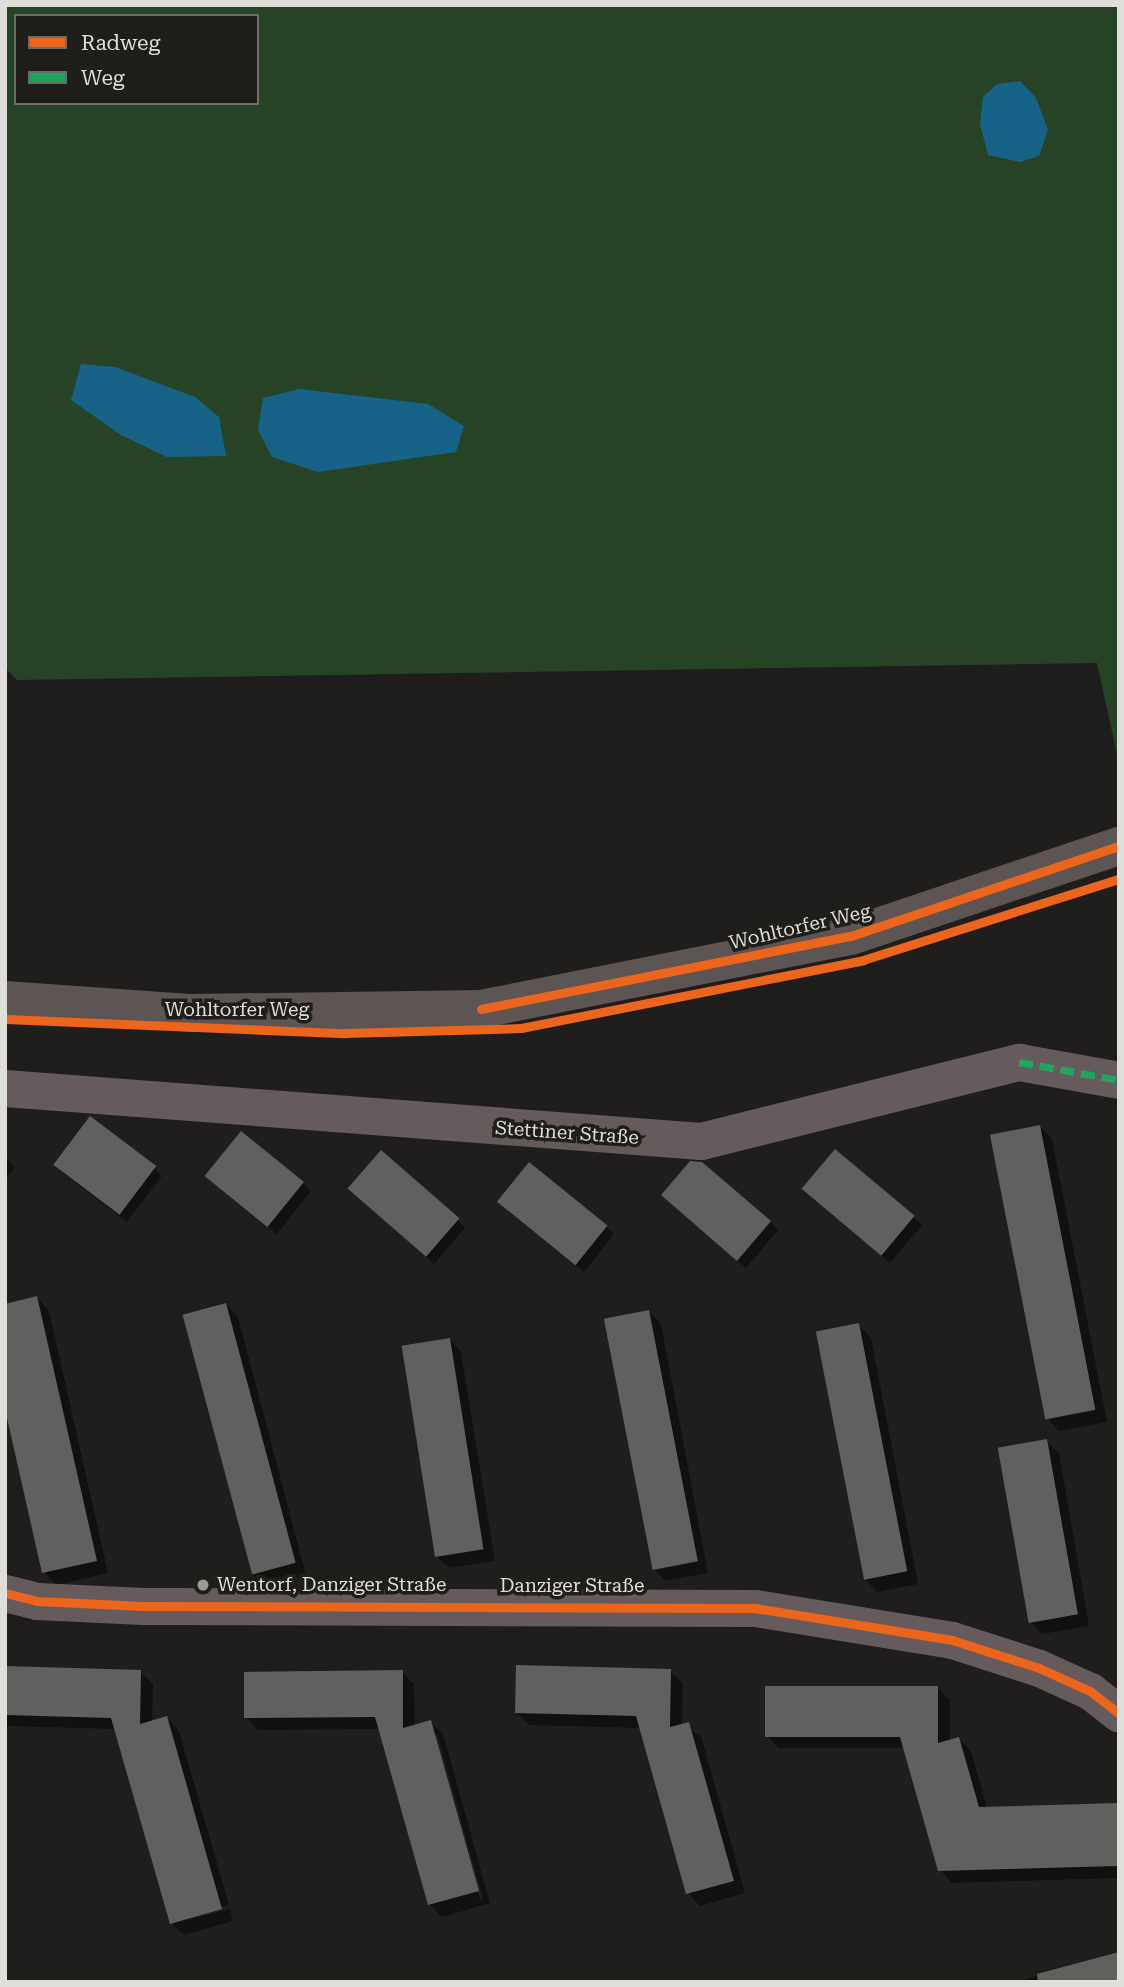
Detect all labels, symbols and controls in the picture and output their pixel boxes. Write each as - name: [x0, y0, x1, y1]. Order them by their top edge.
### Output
- legend: [14, 14, 259, 105]
- text: Radweg: [81, 31, 160, 55]
- text: Weg: [81, 66, 125, 90]
- street label: Wohltorfer Weg: [727, 900, 873, 954]
- street label: Wohltorfer Weg: [165, 999, 309, 1021]
- street label: Stettiner Straße: [494, 1117, 640, 1149]
- place label: Wentorf, Danziger Straße: [217, 1574, 446, 1596]
- street label: Danziger Straße: [500, 1575, 644, 1597]
- marker: Wentorf, Danziger Straße: [195, 1577, 211, 1593]

